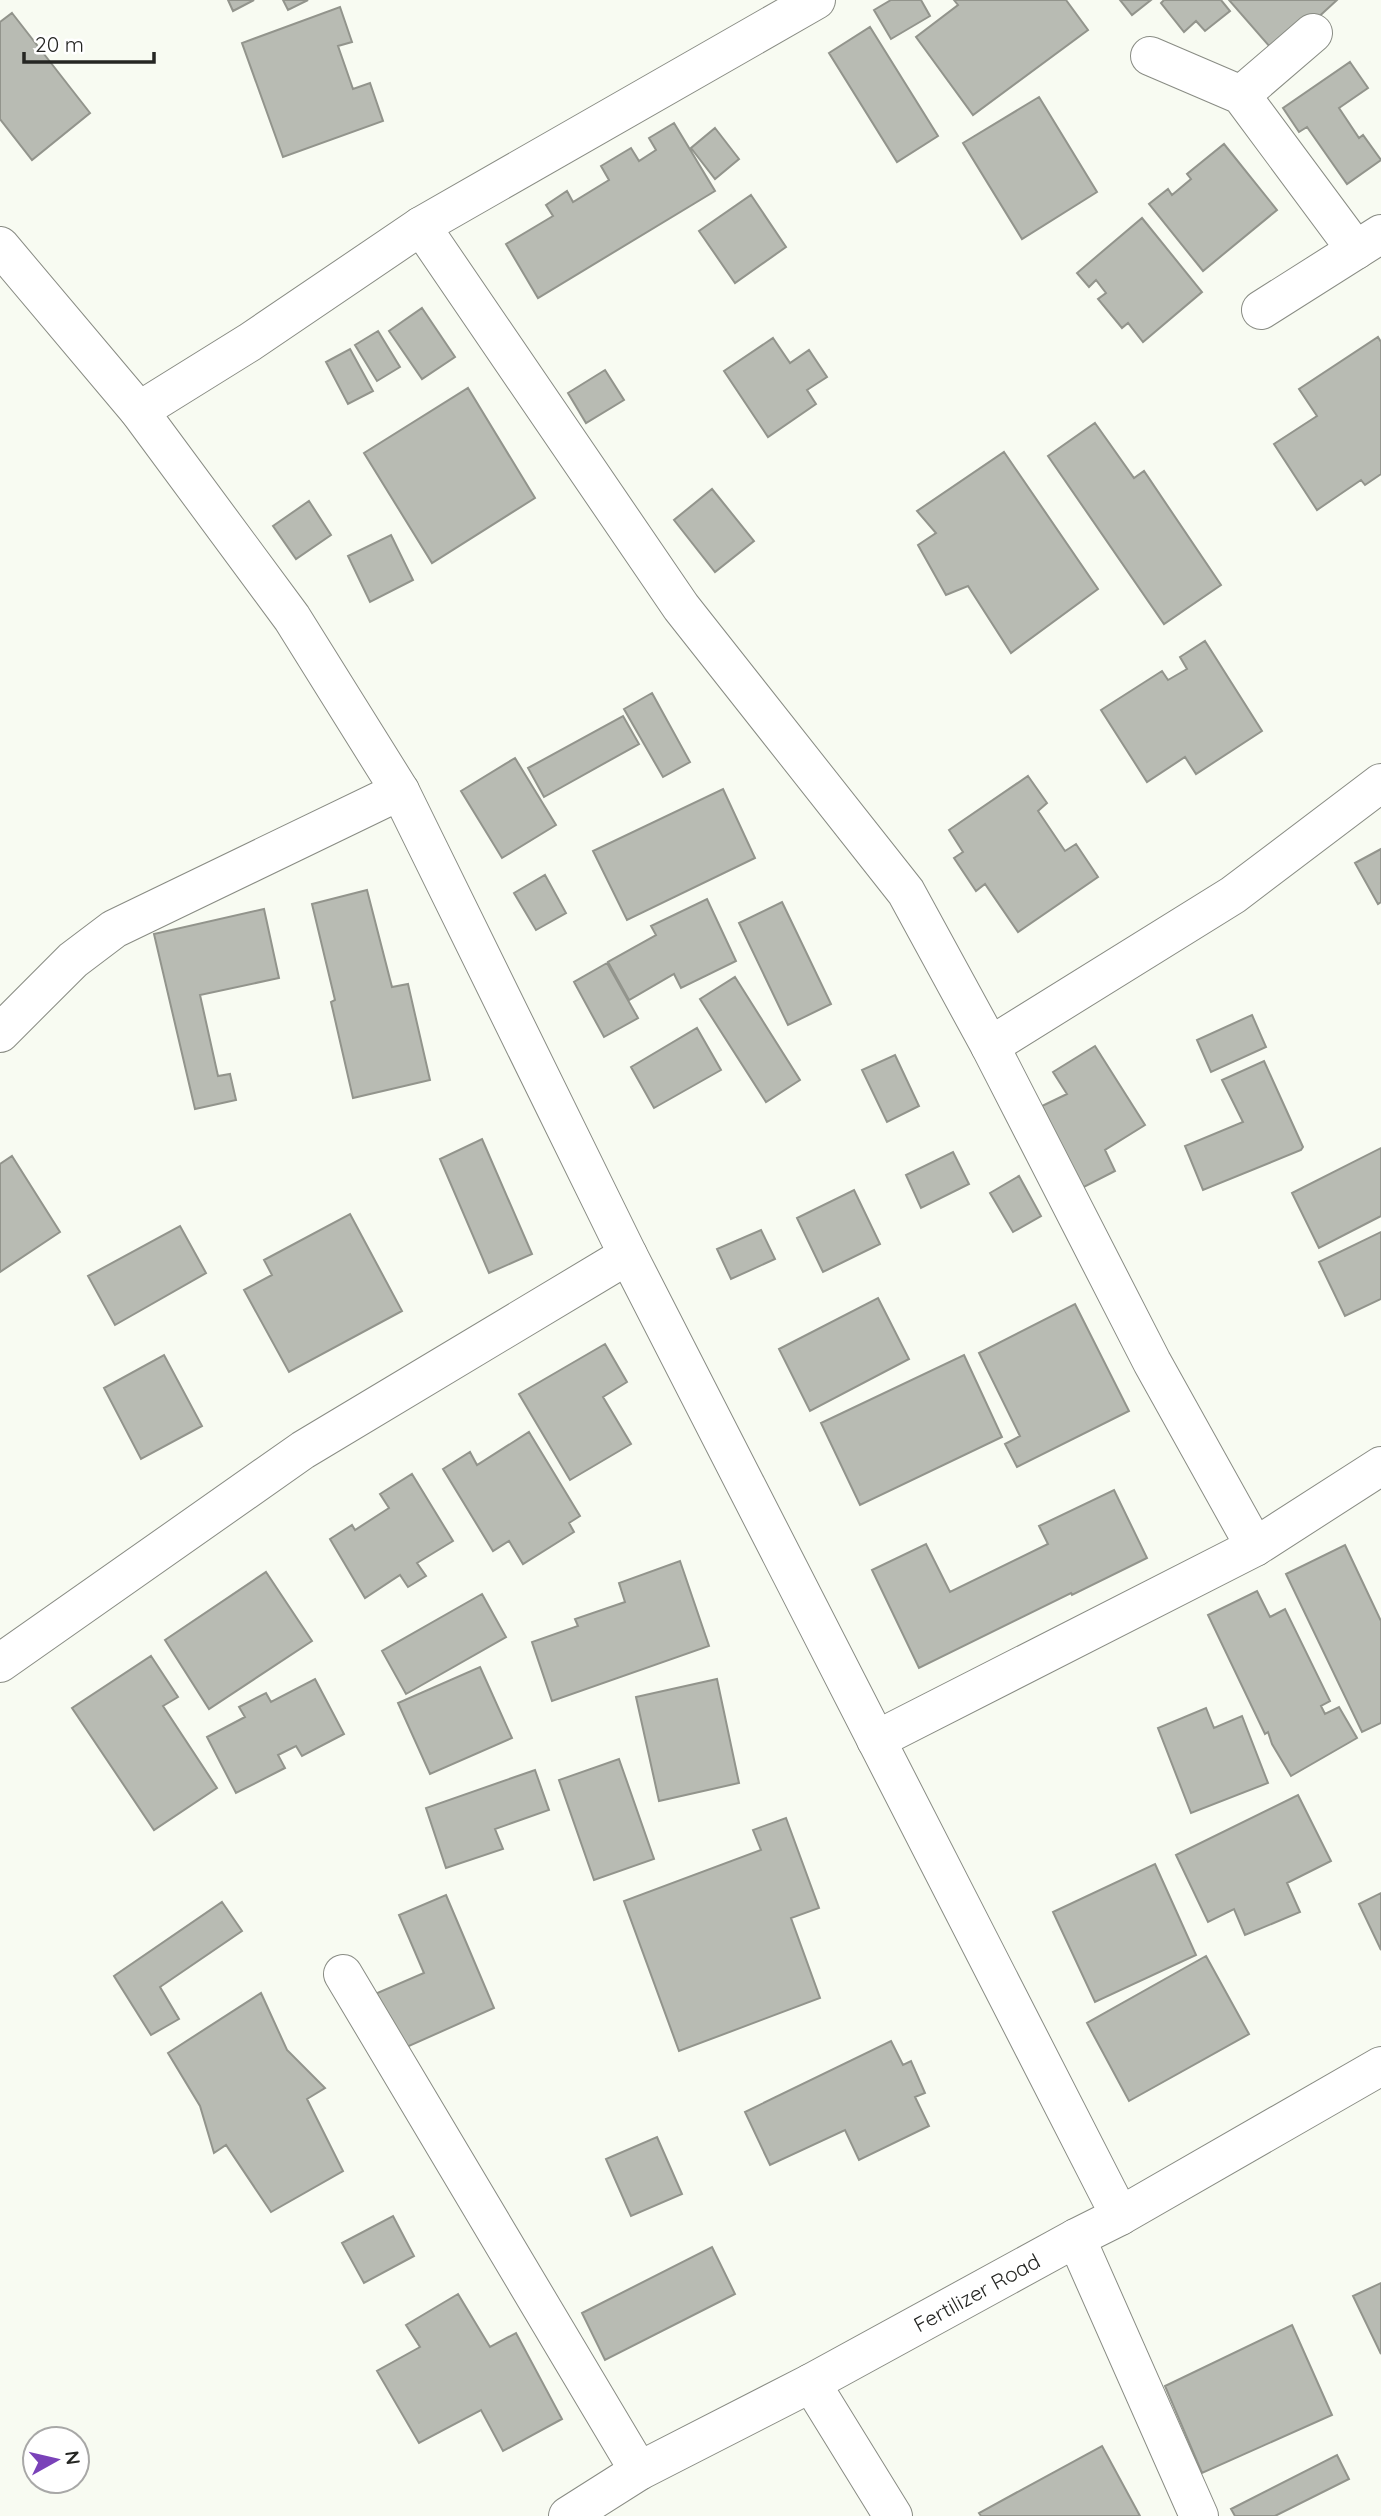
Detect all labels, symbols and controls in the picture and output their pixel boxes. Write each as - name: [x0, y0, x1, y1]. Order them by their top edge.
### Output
- scale bar: [24, 21, 154, 65]
- text: 20 m: [35, 31, 84, 57]
- street label: Fertilizer Road: [909, 2247, 1044, 2337]
- north arrow: [21, 2425, 91, 2495]
- text: N: [60, 2449, 86, 2466]

